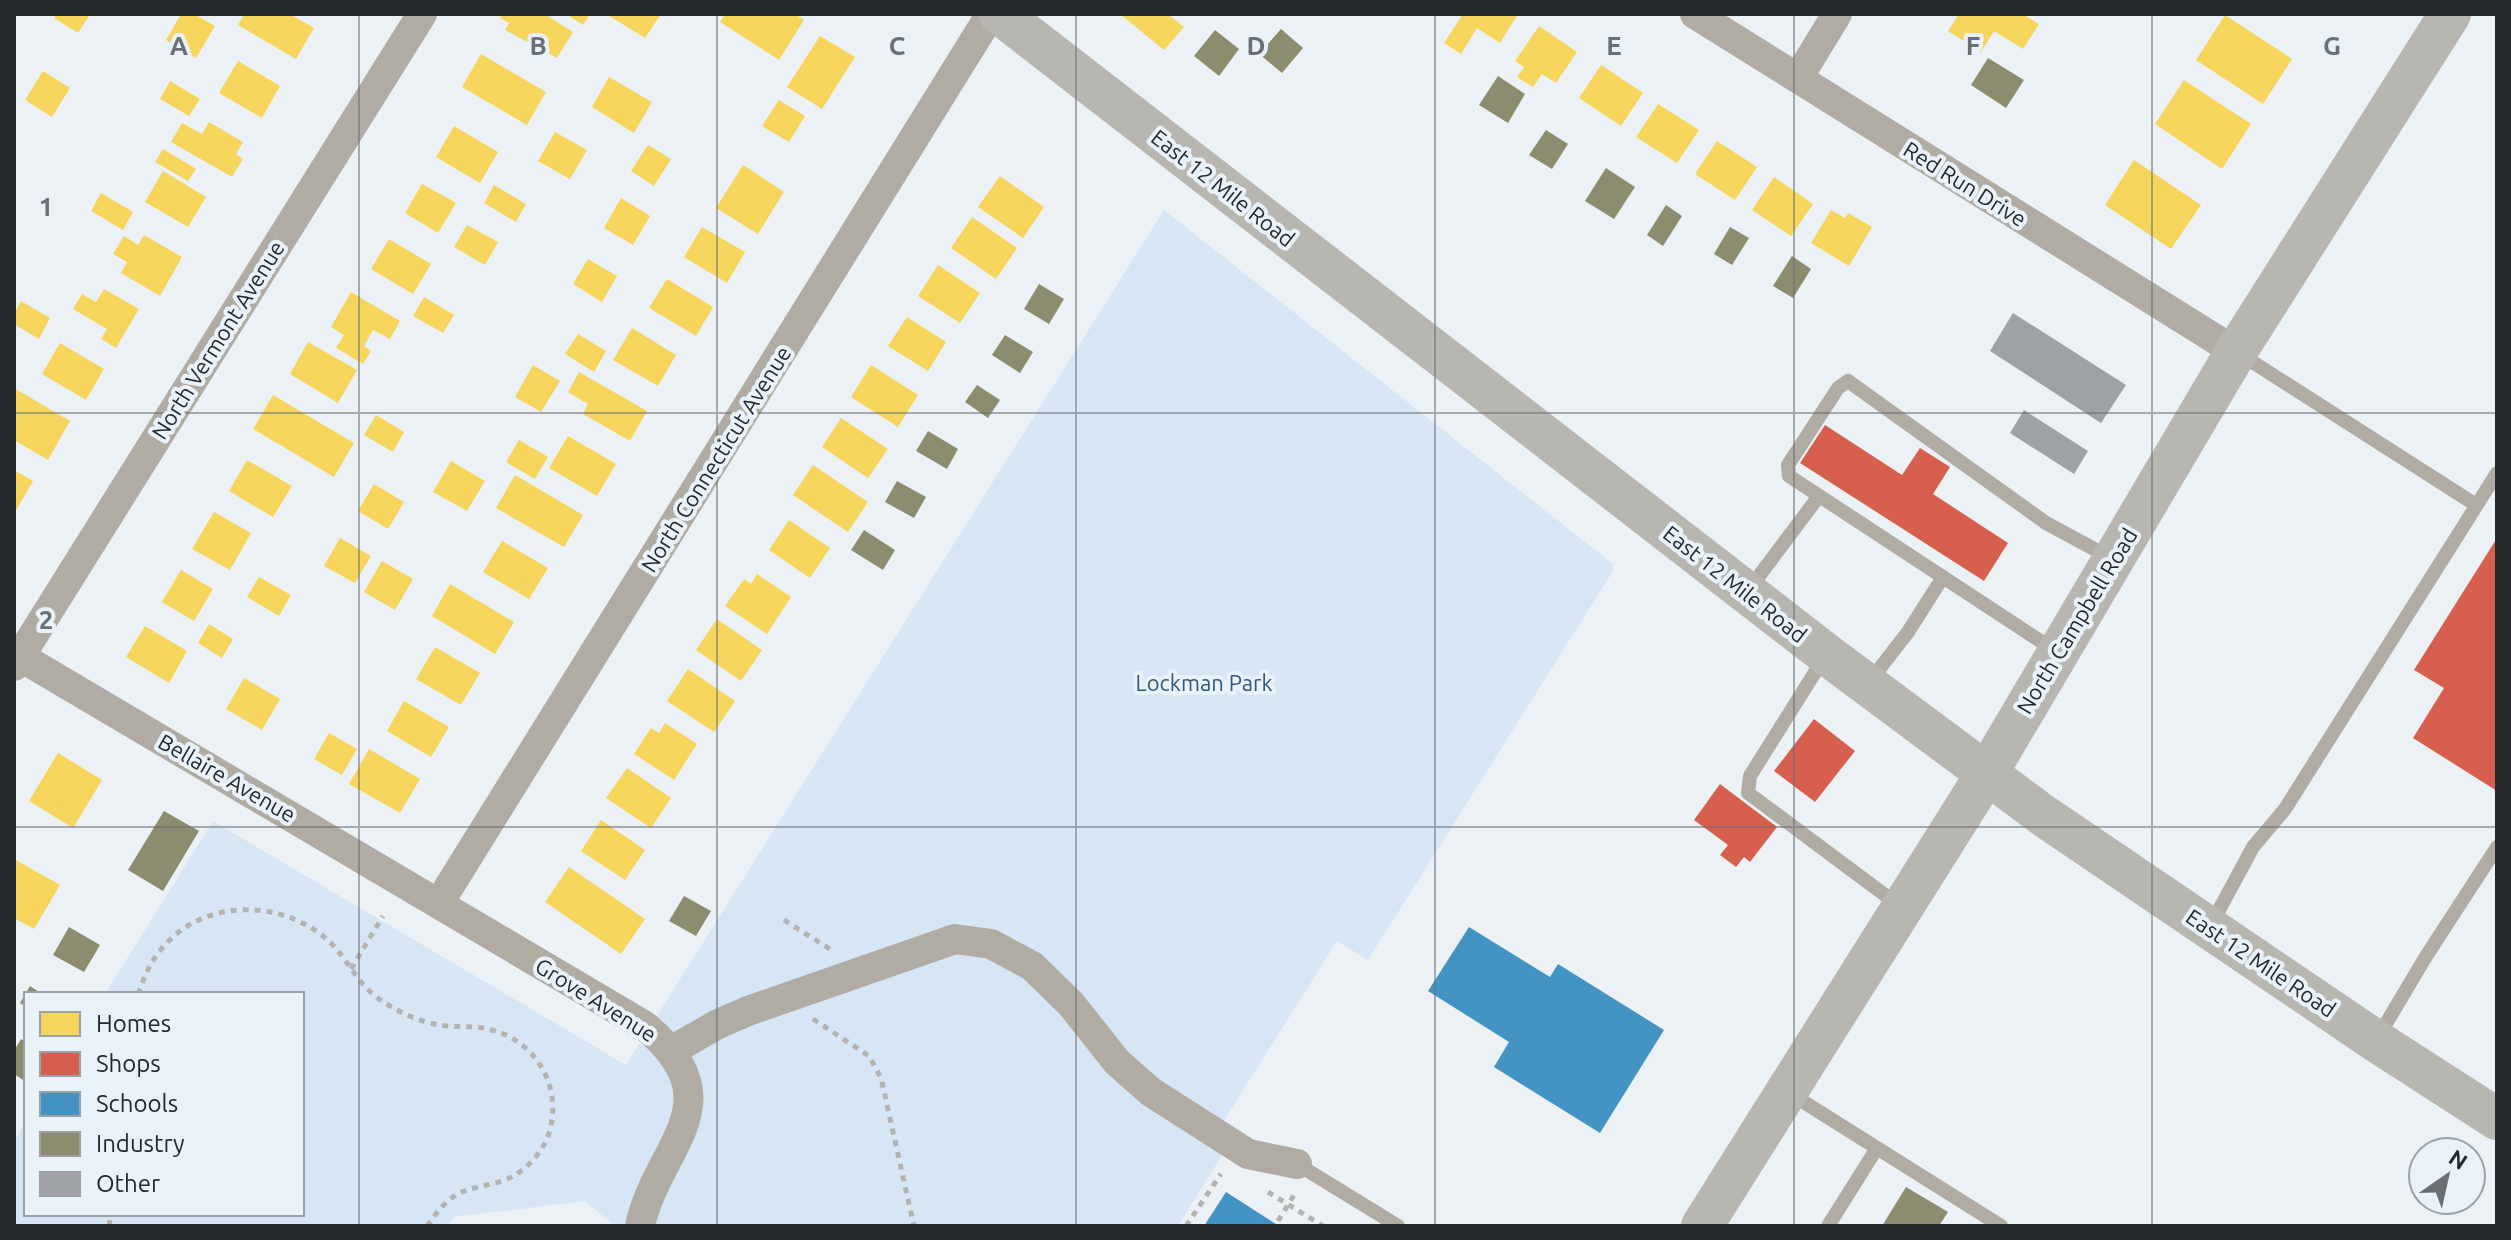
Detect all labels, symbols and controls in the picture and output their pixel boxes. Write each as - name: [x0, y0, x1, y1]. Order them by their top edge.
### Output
- text: A: [170, 31, 189, 60]
- text: B: [529, 31, 547, 60]
- text: C: [889, 31, 906, 60]
- text: D: [1247, 31, 1265, 60]
- text: E: [1606, 31, 1622, 60]
- text: F: [1966, 31, 1980, 60]
- text: G: [2323, 31, 2341, 60]
- street label: East 12 Mile Road: [1147, 124, 1300, 251]
- street label: Red Run Drive: [1899, 136, 2031, 231]
- text: 1: [39, 192, 53, 221]
- street label: North Vermont Avenue: [146, 236, 289, 443]
- street label: North Connecticut Avenue: [636, 341, 795, 576]
- street label: East 12 Mile Road: [1659, 520, 1812, 647]
- street label: North Campbell Road: [2011, 523, 2142, 718]
- text: 2: [39, 605, 53, 634]
- park label: Lockman Park: [1135, 670, 1273, 695]
- street label: Bellaire Avenue: [154, 728, 300, 827]
- street label: East 12 Mile Road: [2182, 903, 2341, 1022]
- street label: Grove Avenue: [531, 952, 661, 1047]
- legend: [24, 992, 304, 1216]
- text: Homes: [96, 1010, 171, 1037]
- text: Shops: [96, 1050, 161, 1077]
- text: Schools: [96, 1090, 178, 1117]
- text: Industry: [96, 1130, 185, 1157]
- north arrow: [2407, 1136, 2487, 1216]
- text: N: [2445, 1144, 2472, 1174]
- text: Other: [96, 1170, 160, 1197]

